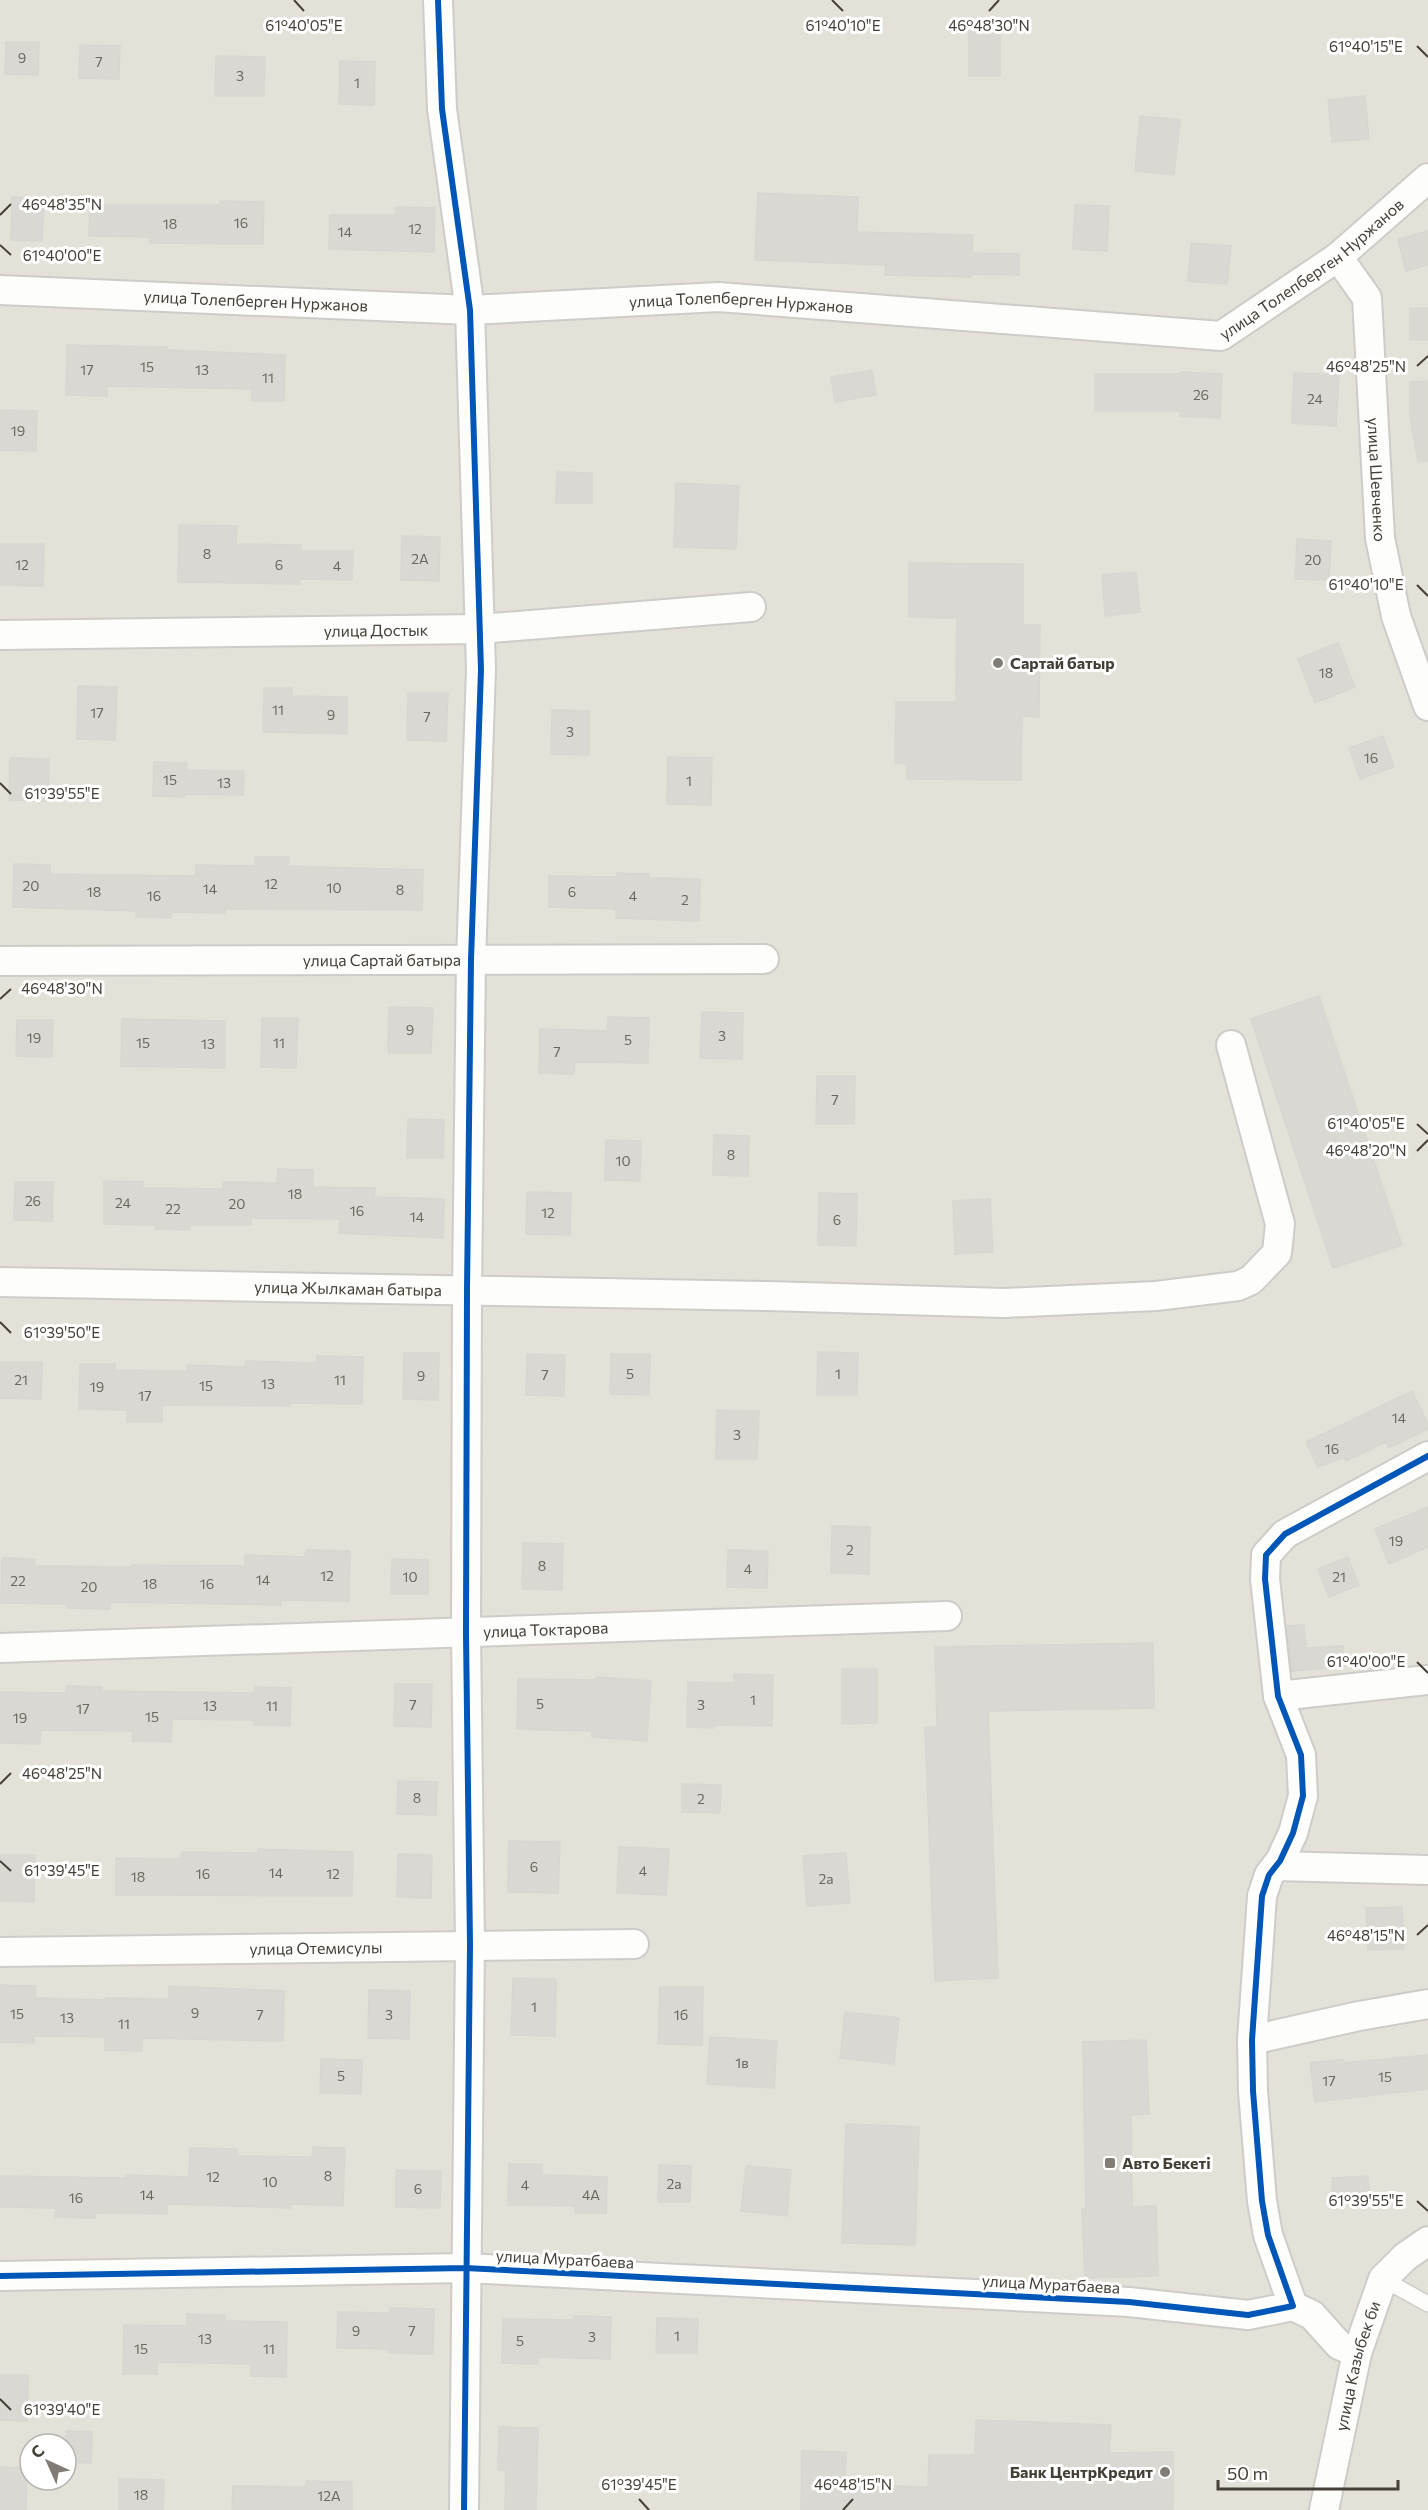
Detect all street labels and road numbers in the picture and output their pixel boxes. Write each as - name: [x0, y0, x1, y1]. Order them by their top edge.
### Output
- street label: улица Толепберген Нуржанов: [1216, 194, 1407, 343]
- street label: улица Толепберген Нуржанов: [143, 286, 368, 315]
- street label: улица Толепберген Нуржанов: [628, 287, 854, 316]
- street label: улица Шевченко: [1364, 417, 1390, 542]
- street label: улица Достык: [324, 620, 429, 640]
- street label: улица Сартай батыра: [303, 950, 461, 969]
- street label: улица Жылкаман батыра: [254, 1277, 442, 1299]
- street label: улица Токтарова: [483, 1617, 609, 1641]
- street label: улица Отемисулы: [249, 1937, 383, 1958]
- street label: улица Муратбаева: [495, 2245, 635, 2272]
- street label: улица Муратбаева: [981, 2270, 1121, 2297]
- street label: улица Казыбек би: [1331, 2298, 1384, 2433]

